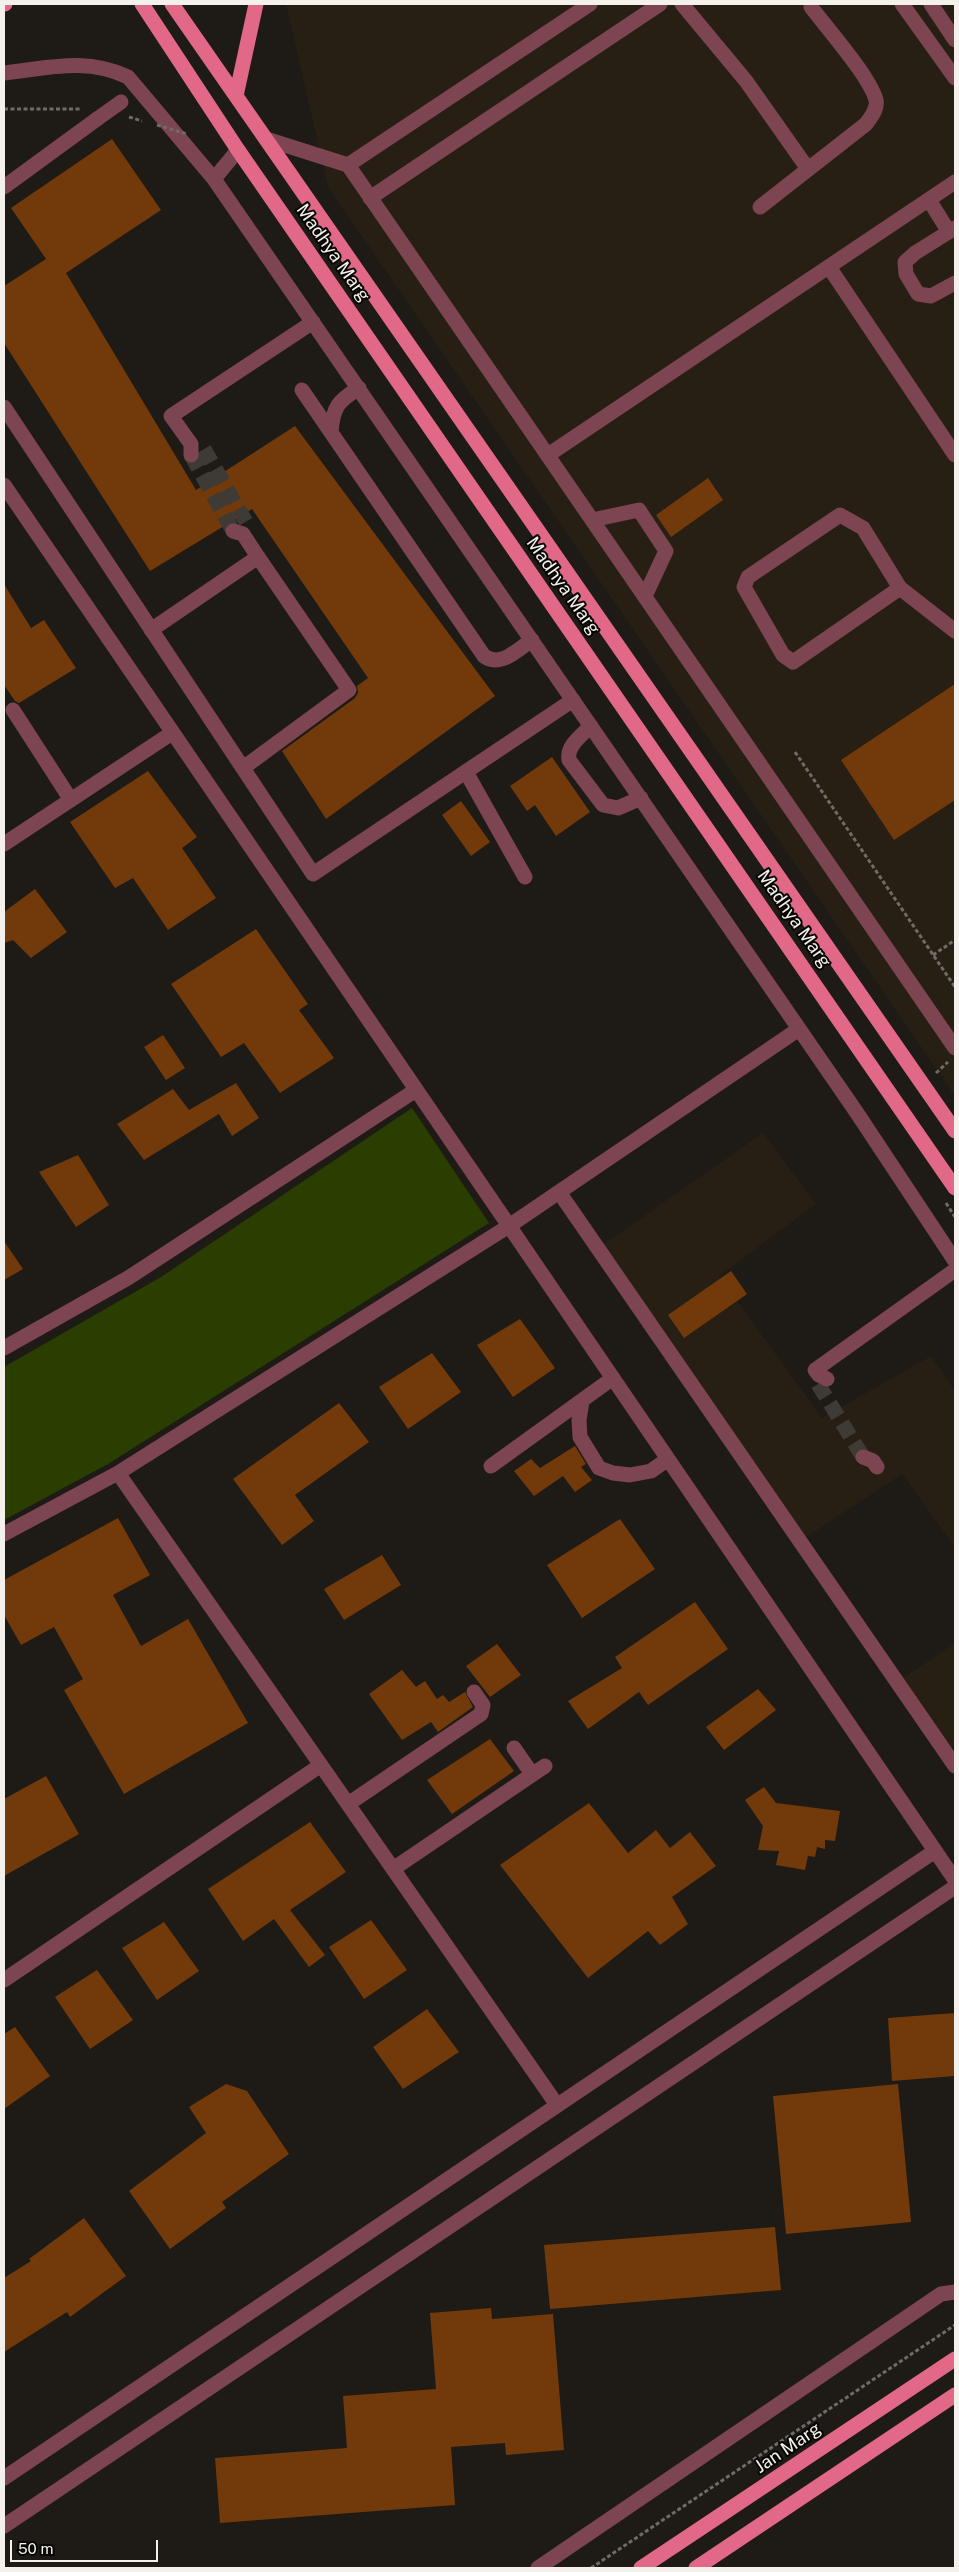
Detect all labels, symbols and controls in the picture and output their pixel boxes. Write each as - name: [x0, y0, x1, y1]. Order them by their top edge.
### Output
- street label: Madhya Marg: [291, 200, 375, 306]
- street label: Madhya Marg: [521, 533, 605, 639]
- street label: Madhya Marg: [752, 866, 836, 972]
- street label: Jan Marg: [751, 2418, 825, 2478]
- scale bar: [12, 2530, 160, 2562]
- text: 50 m: [18, 2540, 53, 2557]

